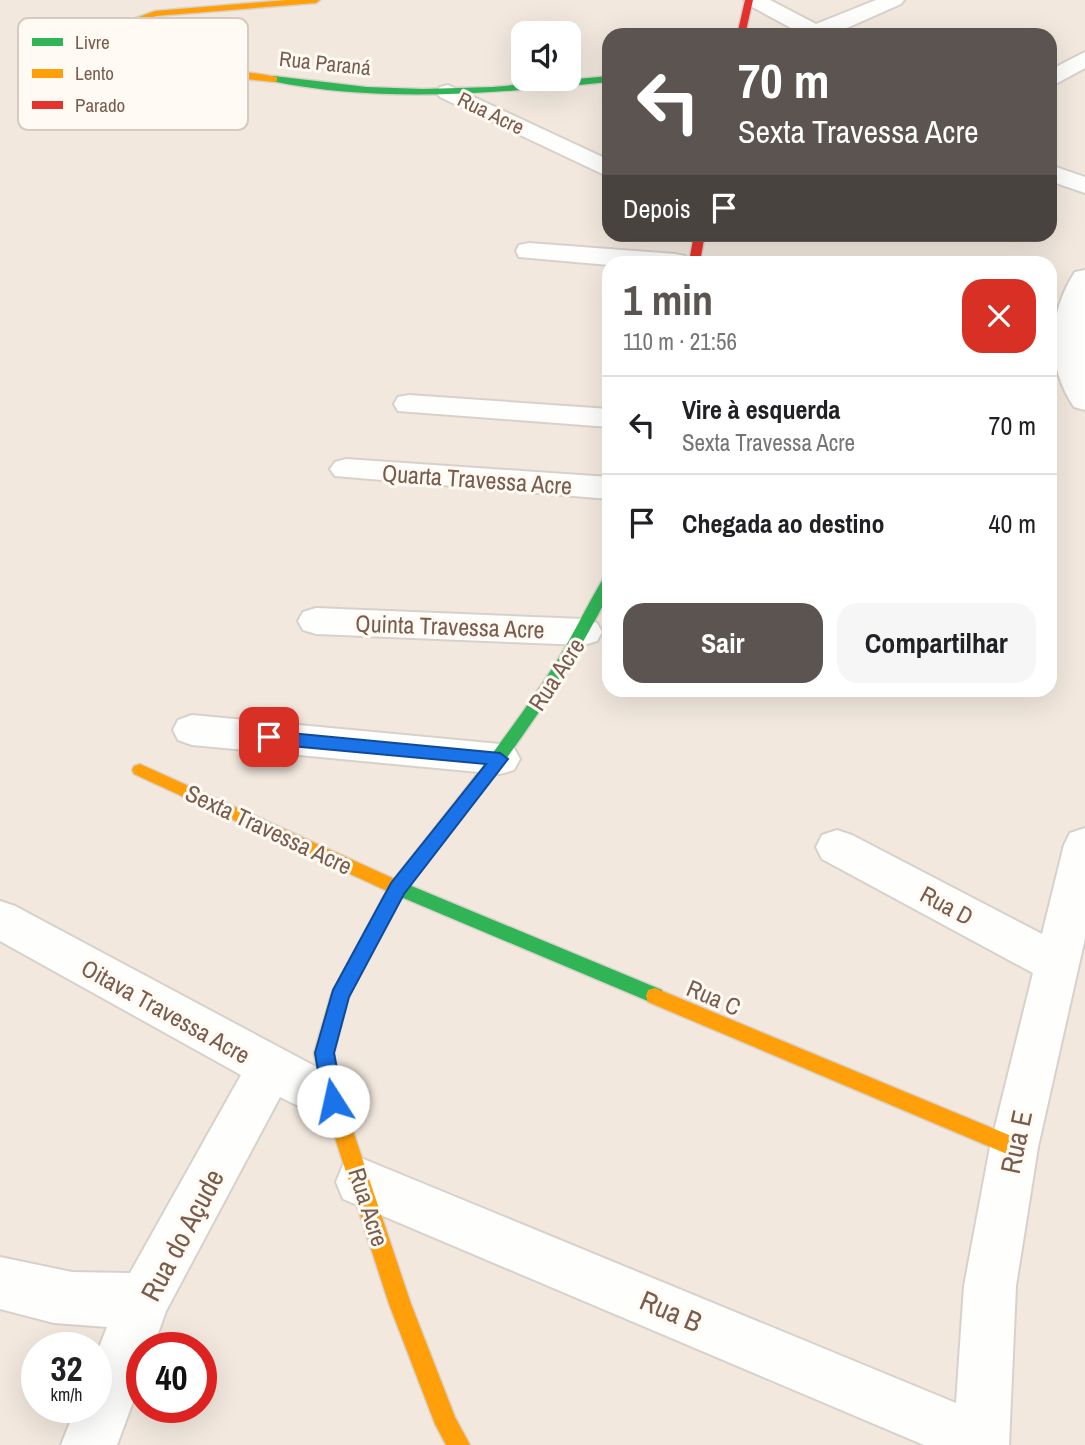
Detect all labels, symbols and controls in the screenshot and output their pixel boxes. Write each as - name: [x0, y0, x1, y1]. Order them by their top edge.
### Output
- legend: [18, 18, 248, 130]
- map controls: [511, 21, 581, 91]
- button: sound: [511, 21, 581, 91]
- text: Livre: [75, 29, 110, 55]
- street label: Rua Paraná: [278, 44, 373, 82]
- text: 70 m: [738, 47, 830, 113]
- icon: left: [623, 56, 714, 147]
- text: Lento: [75, 60, 114, 86]
- street label: Rua Acre: [453, 84, 529, 142]
- text: Parado: [75, 92, 125, 118]
- text: Sexta Travessa Acre: [738, 110, 979, 153]
- icon: arrive: [705, 189, 743, 227]
- text: Depois: [623, 191, 691, 226]
- text: 1 min: [623, 272, 713, 328]
- button: close: [962, 279, 1036, 353]
- text: 110 m · 21:56: [623, 326, 737, 357]
- text: Vire à esquerda: [682, 392, 840, 427]
- icon: left: [623, 406, 661, 444]
- text: 70 m: [989, 408, 1036, 443]
- text: Sexta Travessa Acre: [682, 427, 855, 458]
- street label: Quarta Travessa Acre: [381, 456, 573, 502]
- icon: arrive: [623, 504, 661, 542]
- text: Chegada ao destino: [682, 506, 885, 541]
- text: 40 m: [989, 506, 1036, 541]
- button: Sair: [623, 603, 823, 683]
- button: Compartilhar: [837, 603, 1036, 683]
- street label: Quinta Travessa Acre: [355, 607, 545, 645]
- street label: Rua Acre: [521, 631, 591, 717]
- pin: [239, 707, 299, 767]
- icon: arrive: [250, 718, 288, 756]
- street label: Sexta Travessa Acre: [180, 776, 358, 882]
- street label: Rua D: [915, 878, 979, 932]
- street label: Oitava Travessa Acre: [76, 951, 256, 1071]
- street label: Rua C: [682, 971, 746, 1023]
- position arrow: [296, 1064, 370, 1138]
- street label: Rua E: [991, 1107, 1041, 1177]
- street label: Rua do Açude: [131, 1162, 233, 1308]
- street label: Rua Acre: [341, 1164, 397, 1250]
- street label: Rua B: [634, 1281, 708, 1341]
- speed limit sign: 40: [126, 1332, 217, 1423]
- text: 32: [51, 1345, 82, 1392]
- text: km/h: [51, 1382, 83, 1407]

